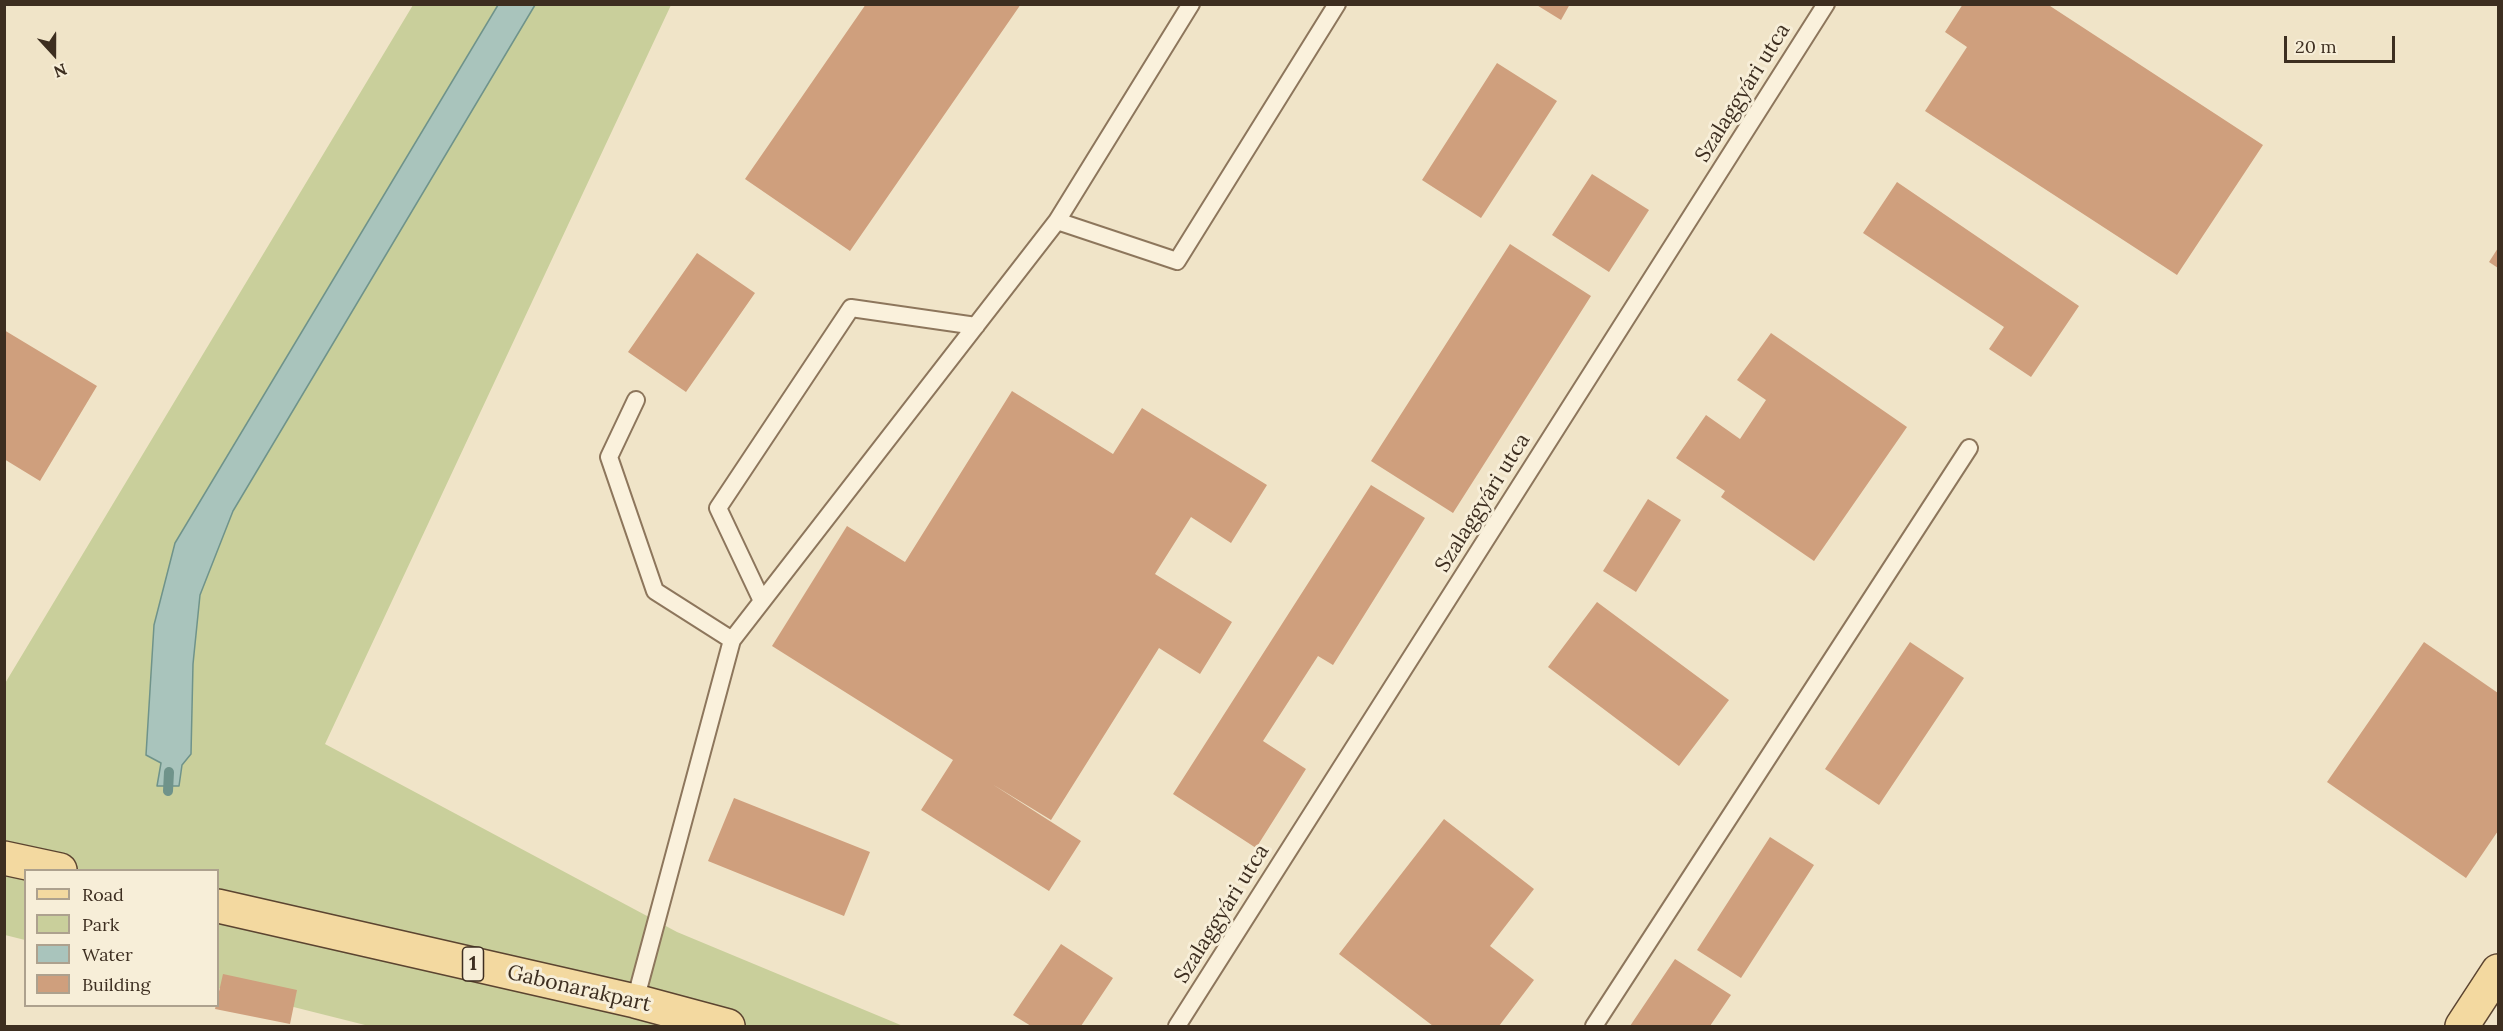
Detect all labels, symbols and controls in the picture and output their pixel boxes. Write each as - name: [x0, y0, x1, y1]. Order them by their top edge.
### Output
- street label: Szalaggyári utca: [1690, 19, 1796, 167]
- north arrow: [24, 24, 84, 84]
- scale bar: [2287, 24, 2398, 62]
- text: 20 m: [2295, 35, 2337, 58]
- text: N: [51, 59, 70, 82]
- street label: Szalaggyári utca: [1430, 429, 1536, 577]
- street label: Szalaggyári utca: [1169, 840, 1275, 988]
- legend: [24, 869, 219, 1007]
- text: Road: [82, 883, 124, 906]
- text: Park: [82, 913, 119, 936]
- text: Water: [82, 943, 133, 966]
- road number: 1: [462, 947, 484, 981]
- street label: Gabonarakpart: [505, 960, 653, 1018]
- text: Building: [82, 973, 150, 996]

